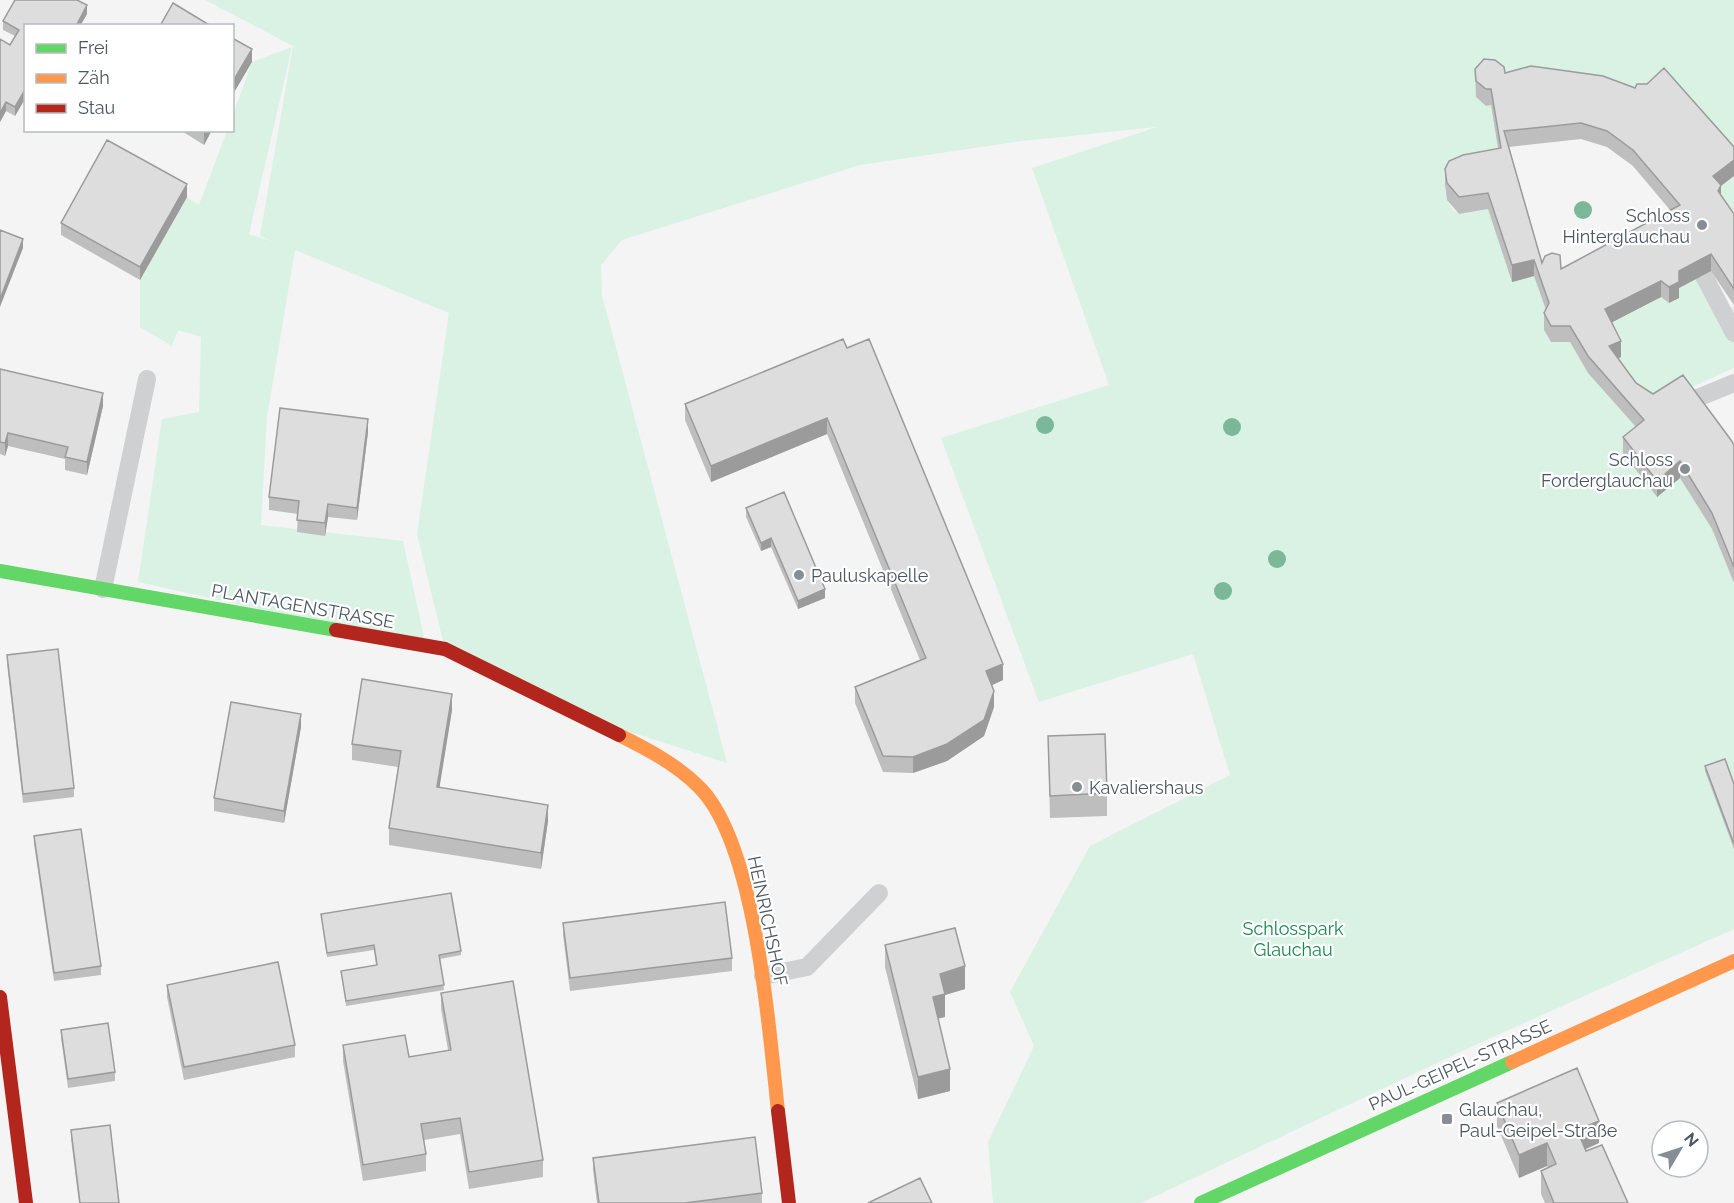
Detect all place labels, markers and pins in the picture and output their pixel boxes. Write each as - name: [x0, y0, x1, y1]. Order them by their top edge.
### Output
- place label: Schloss Hinterglauchau: [1562, 205, 1690, 247]
- marker: Schloss Hinterglauchau: [1695, 218, 1709, 232]
- place label: Schloss Forderglauchau: [1541, 449, 1673, 491]
- marker: Schloss Forderglauchau: [1678, 462, 1692, 476]
- place label: Pauluskapelle: [811, 565, 929, 586]
- marker: Pauluskapelle: [792, 568, 806, 582]
- place label: Kavaliershaus: [1089, 777, 1204, 798]
- marker: Kavaliershaus: [1070, 780, 1084, 794]
- place label: Glauchau, Paul-Geipel-Straße: [1459, 1099, 1618, 1141]
- marker: Glauchau, Paul-Geipel-Straße: [1440, 1112, 1454, 1126]

